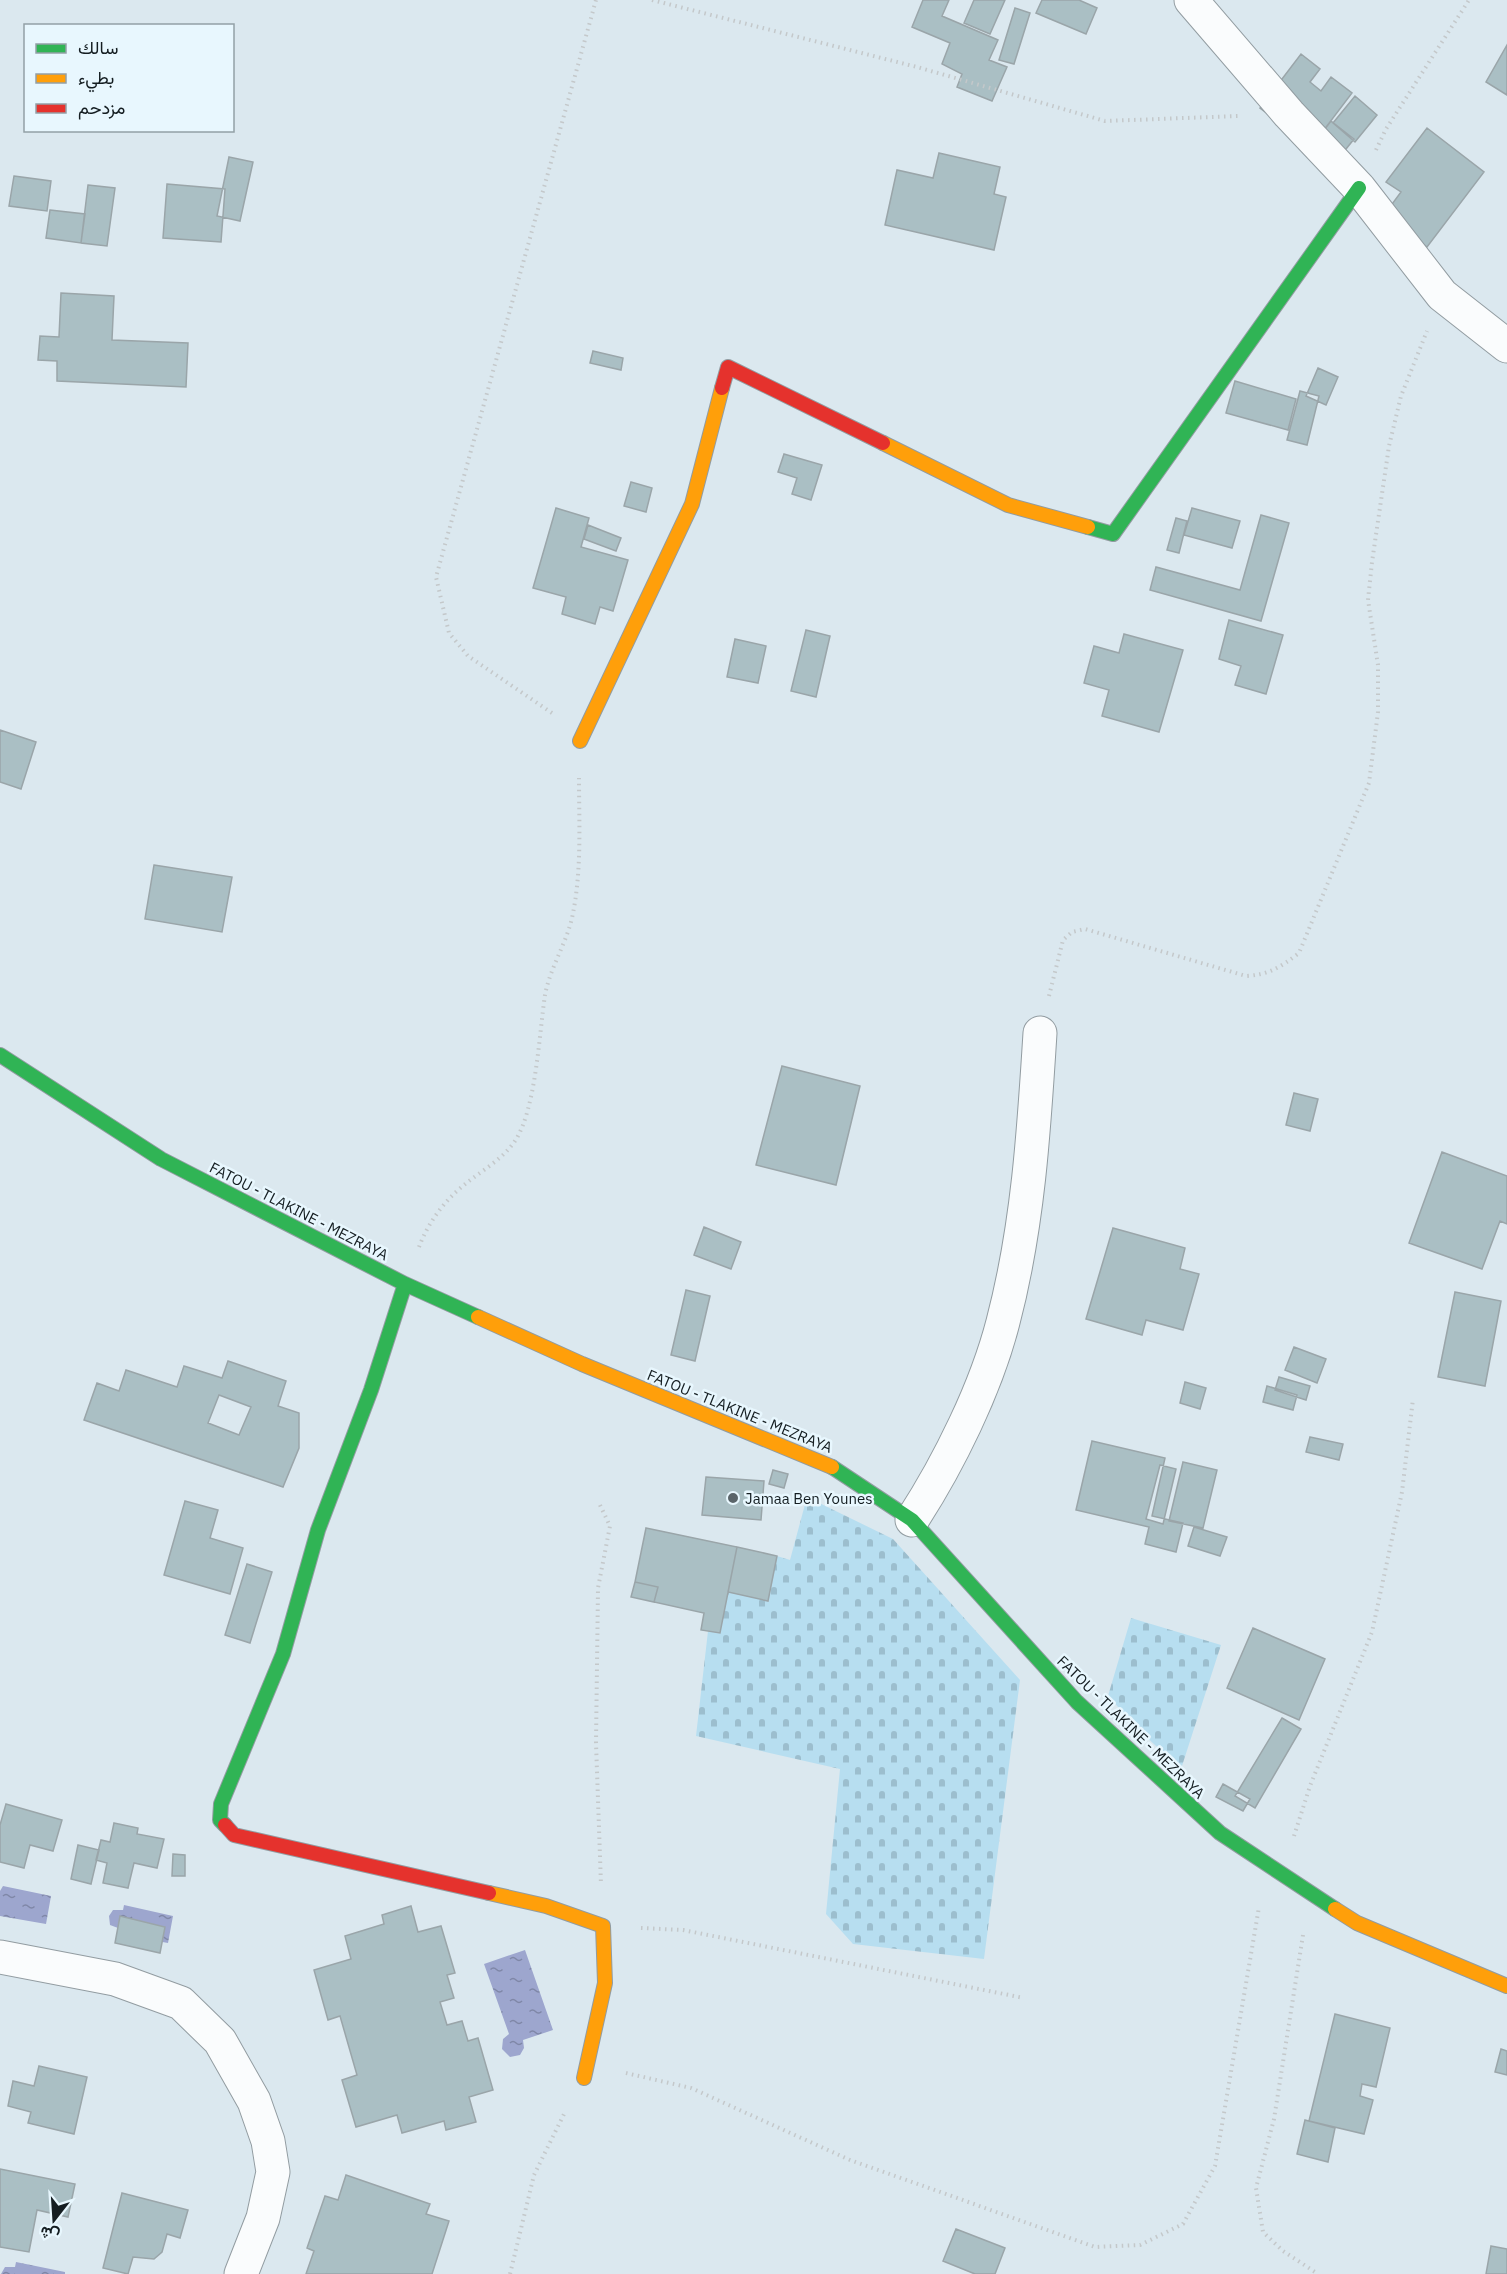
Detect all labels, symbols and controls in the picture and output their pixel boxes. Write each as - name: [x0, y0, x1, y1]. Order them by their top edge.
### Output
- legend: [24, 24, 234, 132]
- text: سالك: [78, 36, 118, 59]
- text: بطيء: [78, 66, 114, 93]
- text: مزدحم: [78, 96, 125, 120]
- street label: FATOU - TLAKINE - MEZRAYA: [206, 1158, 392, 1265]
- street label: FATOU - TLAKINE - MEZRAYA: [645, 1365, 836, 1457]
- place label: Jamaa Ben Younes: [745, 1489, 873, 1508]
- marker: Jamaa Ben Younes: [726, 1491, 740, 1505]
- street label: FATOU - TLAKINE - MEZRAYA: [1053, 1651, 1209, 1803]
- north arrow: [24, 2190, 84, 2250]
- text: ش: [37, 2222, 62, 2247]

